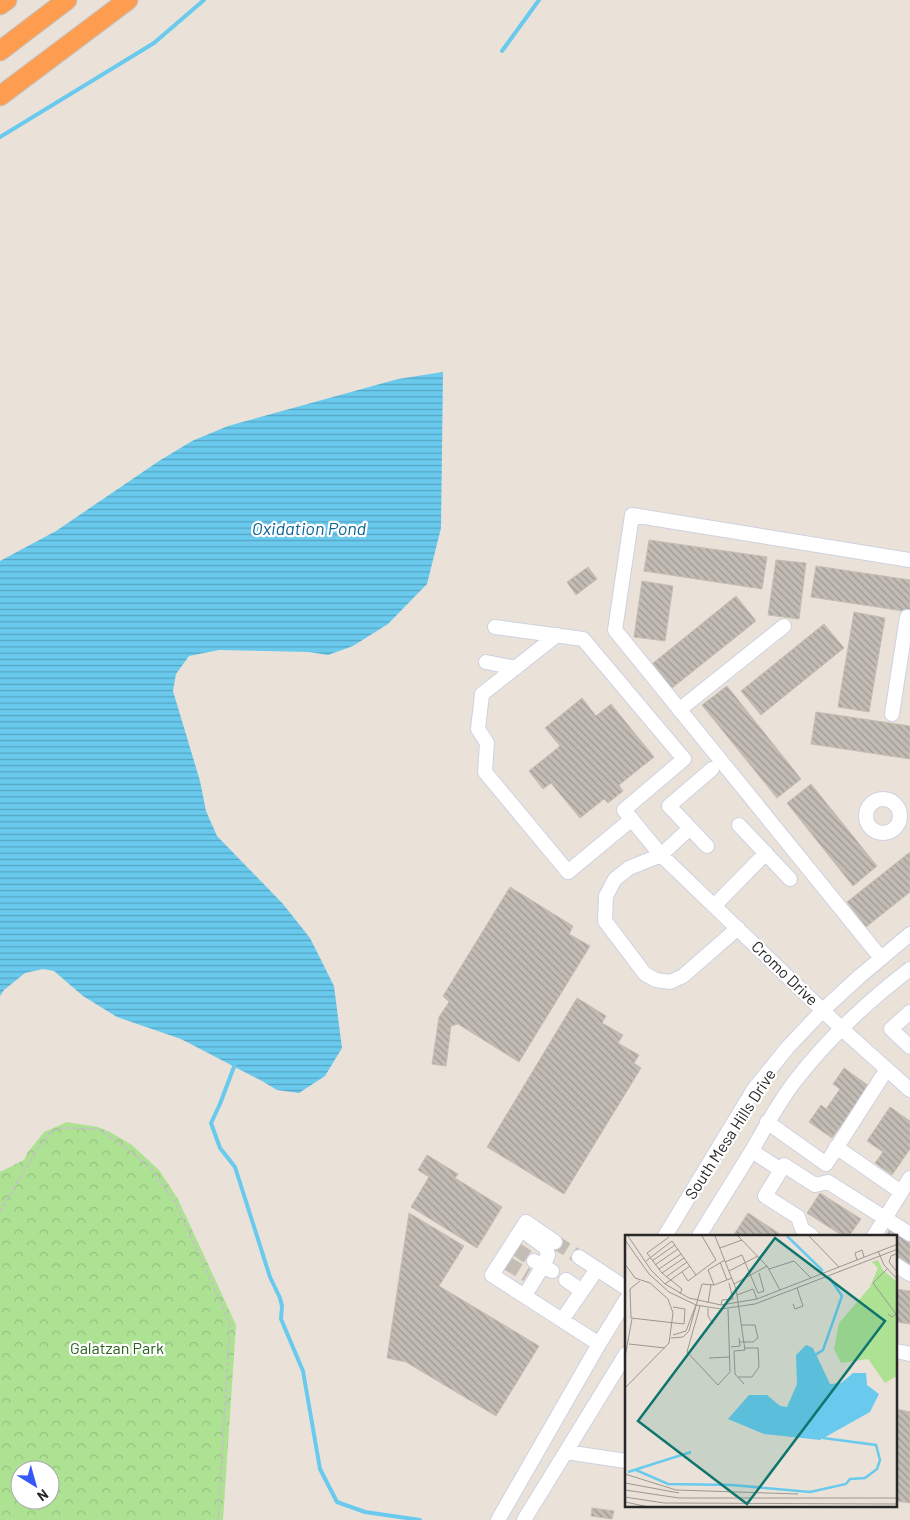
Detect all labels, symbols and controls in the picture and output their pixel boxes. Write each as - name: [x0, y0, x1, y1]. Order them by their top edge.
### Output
- water label: Oxidation Pond: [252, 517, 367, 539]
- street label: Cromo Drive: [748, 936, 822, 1009]
- street label: South Mesa Hills Drive: [680, 1065, 779, 1202]
- inset map: [625, 1235, 898, 1508]
- park label: Galatzan Park: [70, 1338, 164, 1357]
- north arrow: [10, 1460, 60, 1510]
- text: N: [34, 1486, 52, 1505]

